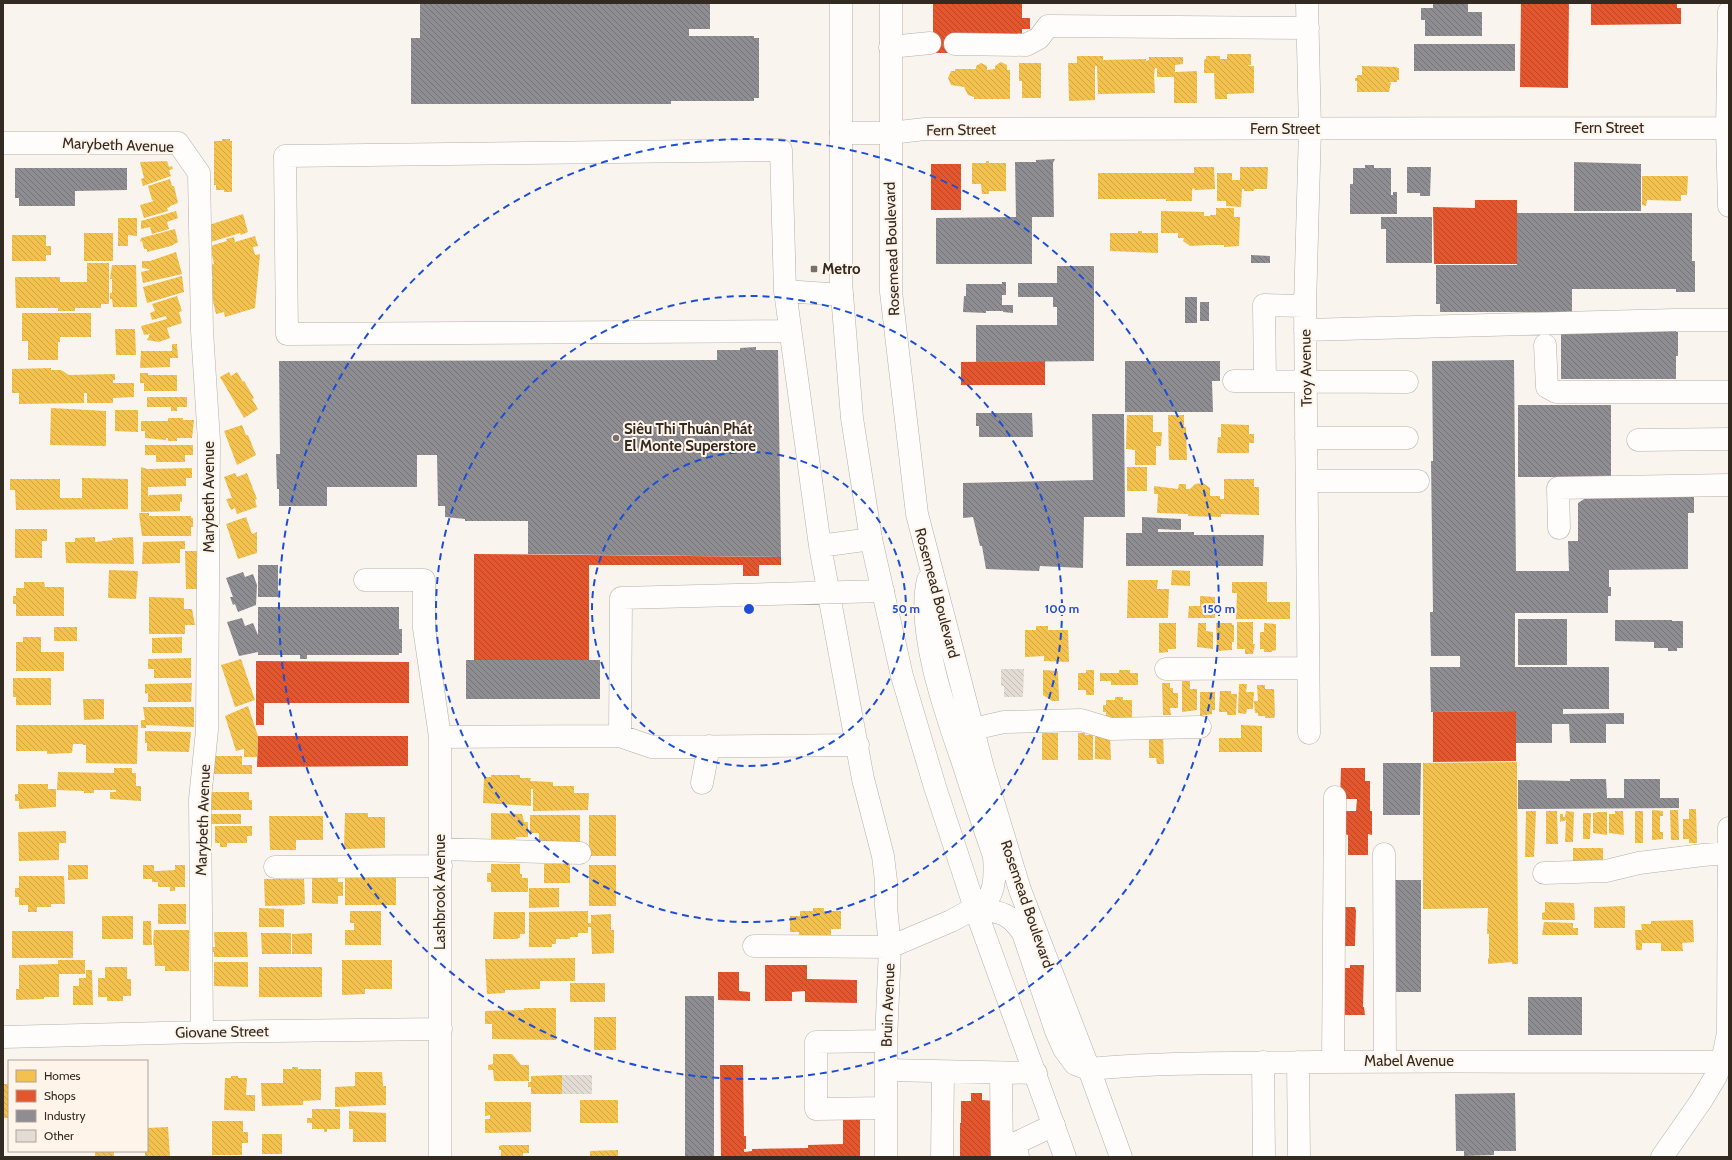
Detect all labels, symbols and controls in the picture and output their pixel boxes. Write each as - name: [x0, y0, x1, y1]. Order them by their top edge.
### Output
- street label: Fern Street: [1574, 119, 1644, 137]
- street label: Fern Street: [926, 120, 996, 140]
- street label: Fern Street: [1250, 120, 1320, 138]
- street label: Marybeth Avenue: [62, 134, 174, 156]
- street label: Rosemead Boulevard: [881, 182, 903, 316]
- place label: Metro: [822, 260, 861, 278]
- marker: Metro: [809, 264, 819, 274]
- street label: Troy Avenue: [1296, 329, 1316, 407]
- place label: Siêu Thi Thuân Phát El Monte Superstore: [624, 420, 756, 455]
- marker: Siêu Thi Thuân Phát El Monte Superstore: [611, 433, 621, 443]
- street label: Marybeth Avenue: [200, 441, 218, 553]
- street label: Rosemead Boulevard: [911, 526, 963, 660]
- text: 50 m: [892, 601, 920, 616]
- text: 100 m: [1045, 601, 1079, 616]
- text: 150 m: [1203, 601, 1235, 616]
- centre of rings: [742, 602, 756, 616]
- street label: Marybeth Avenue: [192, 764, 214, 876]
- street label: Lashbrook Avenue: [431, 834, 449, 950]
- street label: Rosemead Boulevard: [997, 838, 1057, 970]
- street label: Bruin Avenue: [878, 962, 898, 1047]
- street label: Giovane Street: [175, 1022, 269, 1042]
- street label: Mabel Avenue: [1364, 1052, 1454, 1070]
- legend: [8, 1060, 148, 1152]
- text: Homes: [44, 1068, 81, 1083]
- text: Shops: [44, 1088, 76, 1103]
- text: Industry: [44, 1108, 85, 1123]
- text: Other: [44, 1128, 74, 1143]

